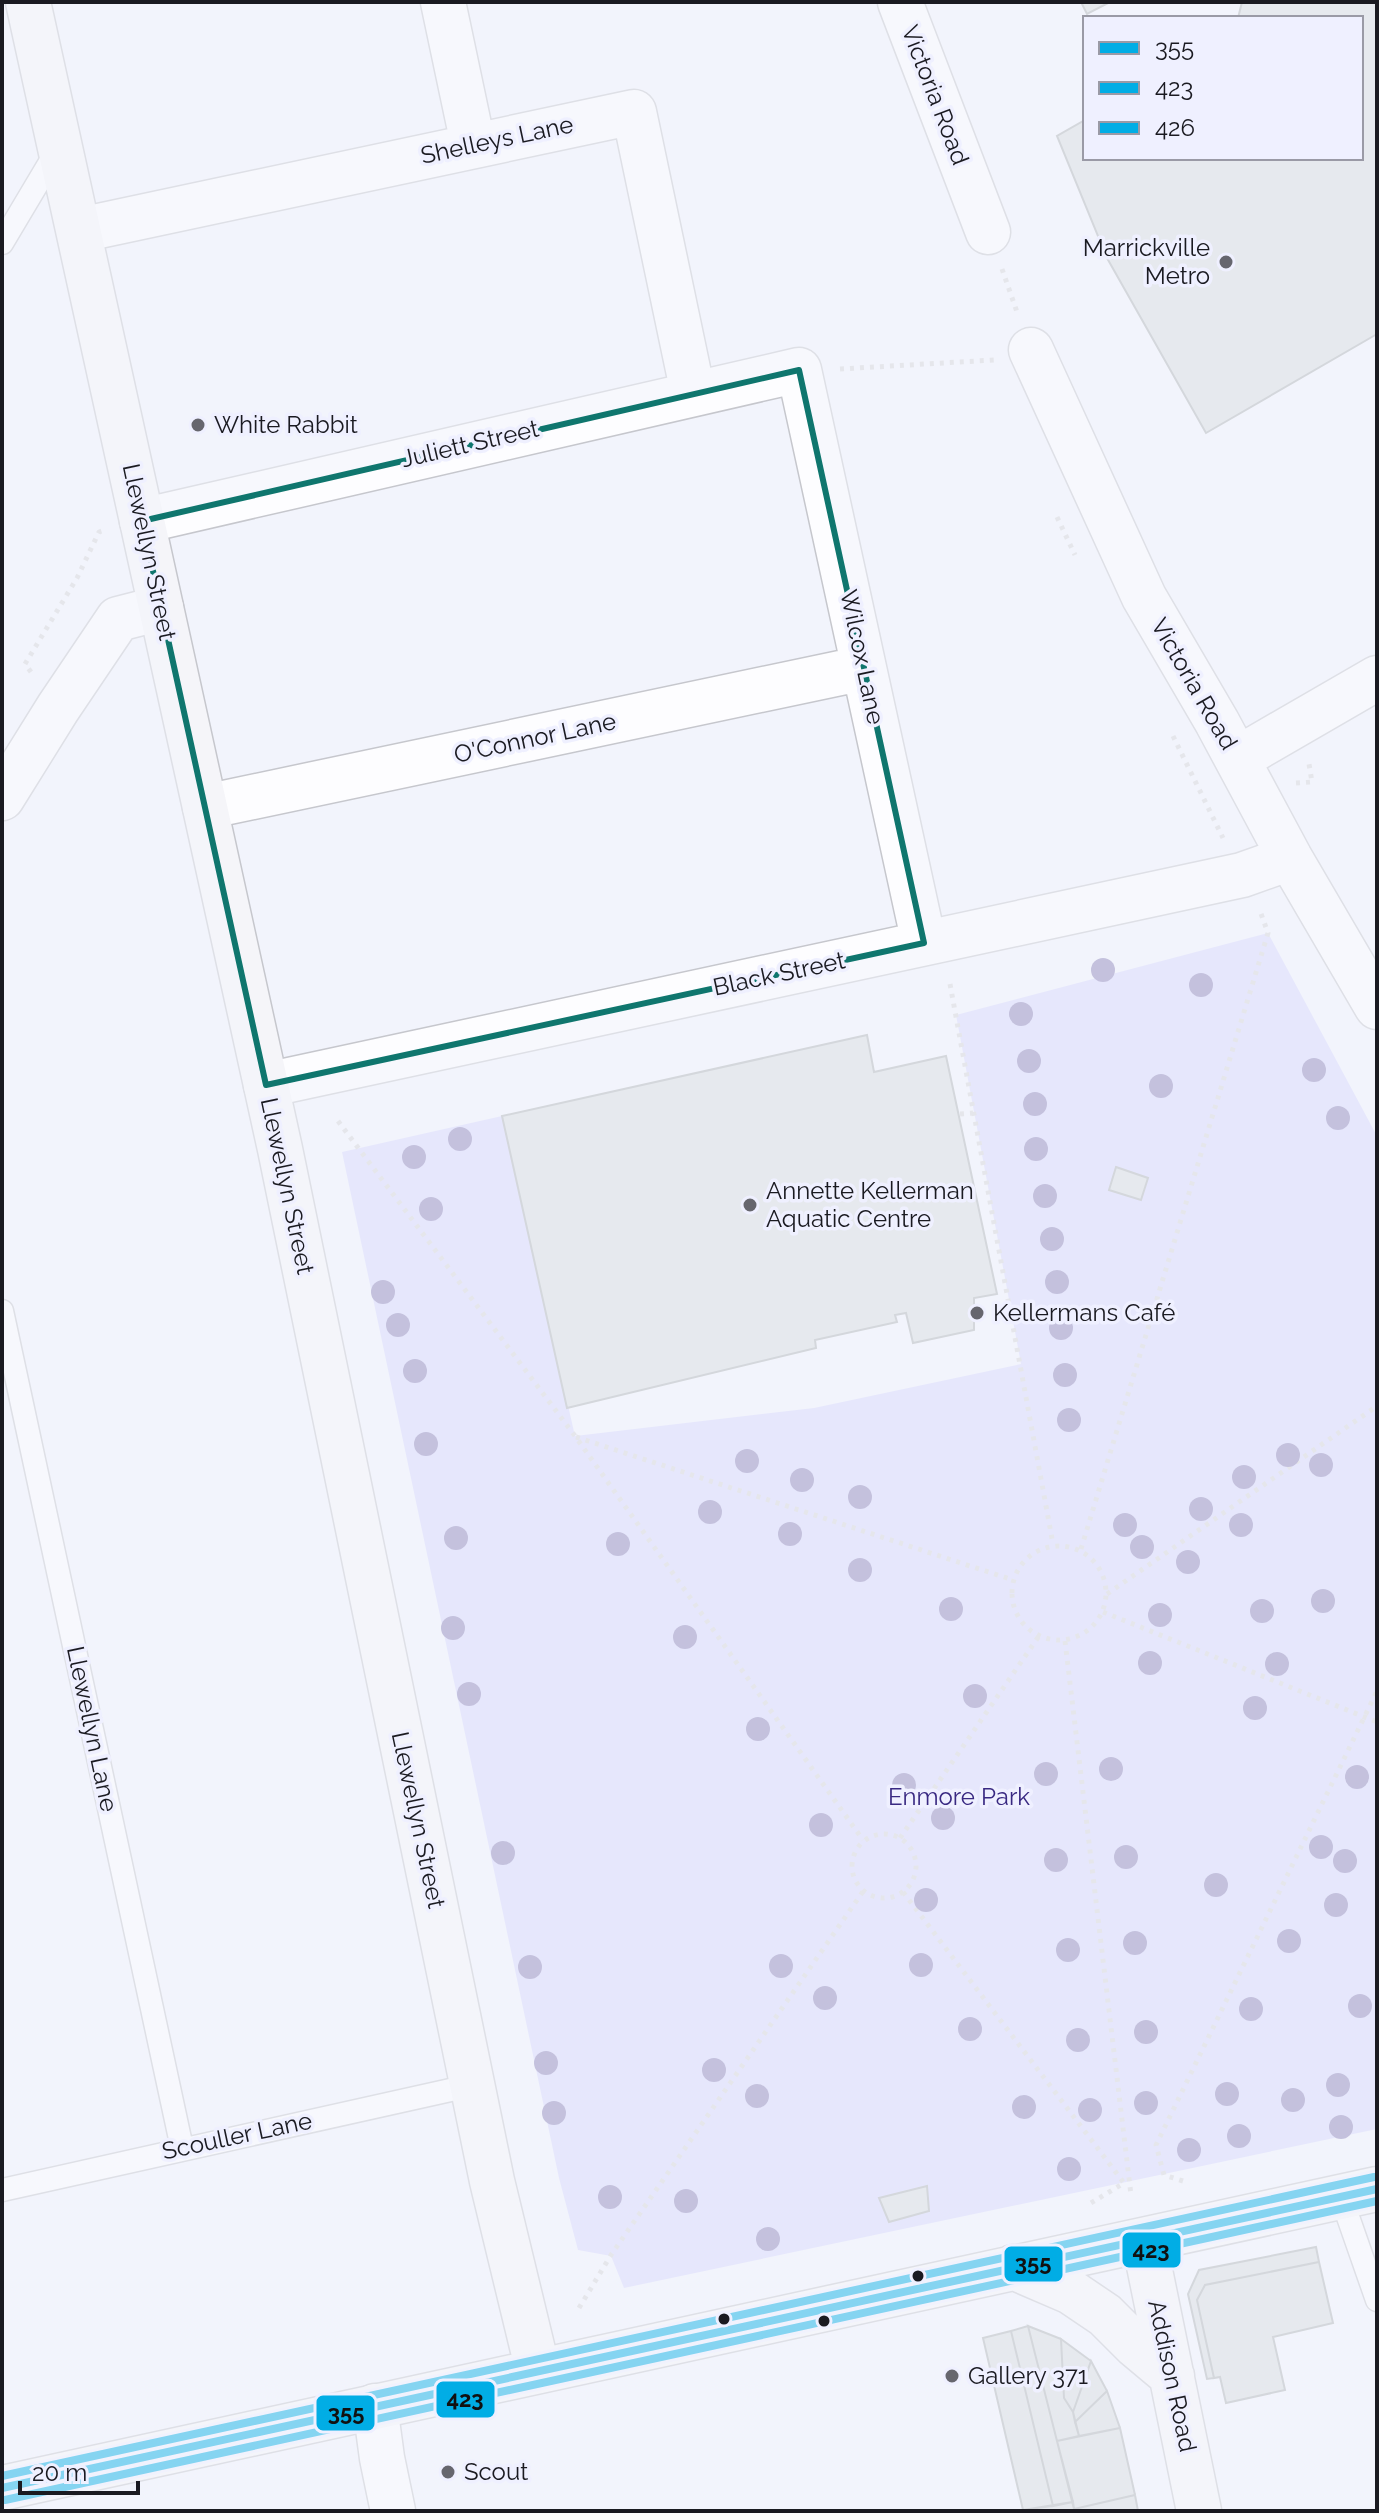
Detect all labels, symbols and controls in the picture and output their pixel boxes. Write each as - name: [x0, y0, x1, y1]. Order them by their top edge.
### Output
- legend: [1083, 16, 1363, 160]
- street label: Victoria Road: [896, 21, 975, 169]
- text: 355: [1155, 33, 1194, 62]
- text: 423: [1155, 73, 1193, 102]
- street label: Shelleys Lane: [418, 109, 576, 170]
- text: 426: [1155, 113, 1195, 142]
- place label: Marrickville Metro: [1083, 233, 1210, 290]
- marker: Marrickville Metro: [1217, 253, 1235, 271]
- place label: White Rabbit: [214, 410, 358, 439]
- street label: Juliett Street: [398, 414, 541, 473]
- marker: White Rabbit: [189, 416, 207, 434]
- street label: Llewellyn Street: [117, 461, 182, 643]
- street label: Wilcox Lane: [834, 587, 891, 727]
- street label: Victoria Road: [1145, 613, 1244, 755]
- street label: O'Connor Lane: [451, 706, 619, 769]
- street label: Black Street: [710, 945, 848, 1002]
- street label: Llewellyn Street: [255, 1095, 320, 1277]
- place label: Annette Kellerman Aquatic Centre: [766, 1176, 974, 1233]
- marker: Annette Kellerman Aquatic Centre: [741, 1196, 759, 1214]
- place label: Kellermans Café: [993, 1298, 1175, 1327]
- marker: Kellermans Café: [968, 1304, 986, 1322]
- street label: Llewellyn Lane: [61, 1644, 124, 1814]
- street label: Llewellyn Street: [386, 1729, 451, 1911]
- park label: Enmore Park: [888, 1782, 1030, 1811]
- street label: Scouller Lane: [159, 2105, 314, 2166]
- line badge: 423: [1121, 2231, 1182, 2269]
- text: 423: [1132, 2237, 1170, 2263]
- line badge: 355: [1003, 2245, 1064, 2283]
- text: 355: [1015, 2250, 1051, 2276]
- unlabelled marker: [910, 2268, 926, 2284]
- street label: Addison Road: [1142, 2297, 1203, 2454]
- unlabelled marker: [716, 2311, 732, 2327]
- unlabelled marker: [816, 2313, 832, 2329]
- place label: Gallery 371: [968, 2361, 1088, 2390]
- marker: Gallery 371: [943, 2367, 961, 2385]
- line badge: 423: [435, 2380, 496, 2419]
- text: 423: [446, 2386, 484, 2412]
- line badge: 355: [315, 2394, 376, 2432]
- text: 355: [328, 2400, 364, 2426]
- scale bar: [20, 2445, 138, 2495]
- place label: Scout: [464, 2457, 528, 2486]
- text: 20 m: [32, 2458, 87, 2487]
- marker: Scout: [439, 2463, 457, 2481]

